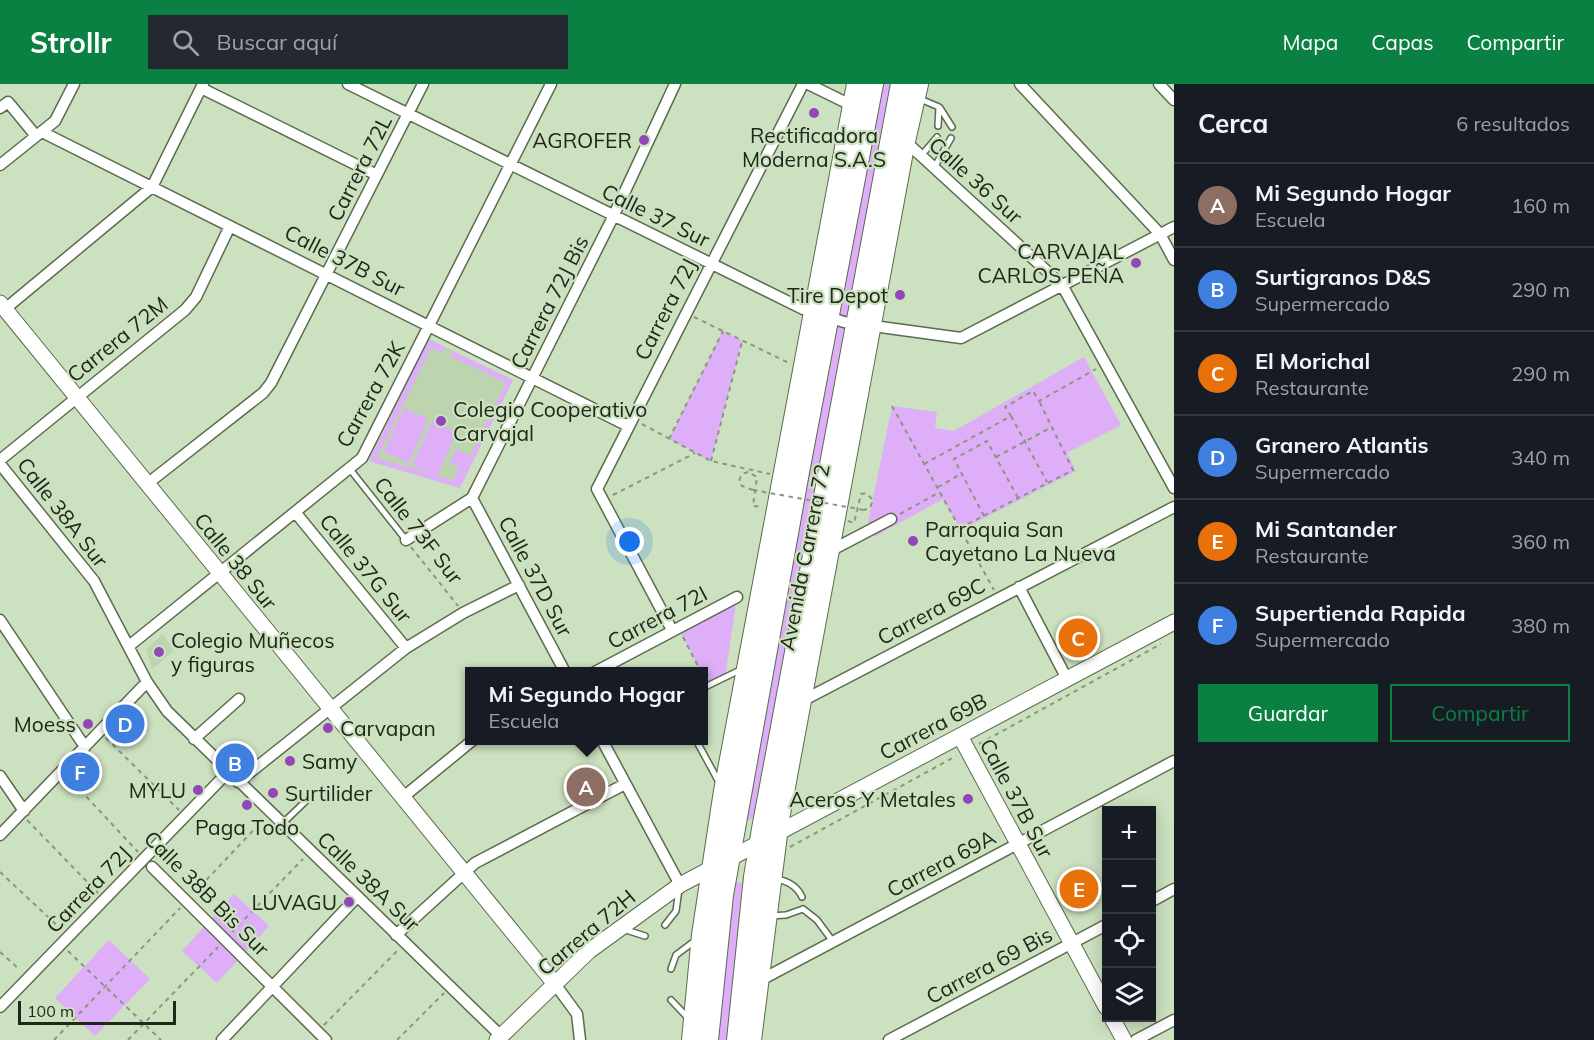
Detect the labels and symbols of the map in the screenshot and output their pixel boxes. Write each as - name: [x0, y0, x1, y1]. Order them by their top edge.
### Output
- marker: Rectificadora Moderna S.A.S: [807, 106, 821, 120]
- street label: Carrera 72L: [321, 110, 397, 225]
- place label: Rectificadora Moderna S.A.S: [742, 122, 886, 172]
- place label: AGROFER: [532, 127, 632, 153]
- street label: Calle 36 Sur: [924, 131, 1028, 229]
- marker: AGROFER: [637, 133, 651, 147]
- street label: Calle 37 Sur: [598, 178, 715, 252]
- street label: Calle 37B Sur: [281, 219, 410, 302]
- street label: Carrera 72J Bis: [504, 231, 594, 373]
- place label: CARVAJAL CARLOS PEÑA: [977, 238, 1125, 288]
- street label: Carrera 72J: [628, 254, 702, 364]
- marker: CARVAJAL CARLOS PEÑA: [1129, 256, 1143, 270]
- place label: Tire Depot: [787, 282, 888, 308]
- marker: Tire Depot: [893, 288, 907, 302]
- street label: Carrera 72M: [61, 291, 173, 387]
- street label: Carrera 72K: [330, 336, 410, 452]
- place label: Colegio Cooperativo Carvajal: [453, 396, 647, 446]
- marker: Colegio Cooperativo Carvajal: [434, 414, 448, 428]
- street label: Calle 38A Sur: [12, 452, 114, 572]
- street label: Avenida Carrera 72: [773, 462, 835, 652]
- street label: Calle 73F Sur: [369, 471, 469, 589]
- street label: Calle 38 Sur: [189, 507, 283, 615]
- street label: Calle 37G Sur: [314, 508, 418, 628]
- street label: Calle 37D Sur: [493, 511, 579, 641]
- place label: Parroquia San Cayetano La Nueva: [925, 516, 1116, 566]
- your location: [615, 527, 644, 556]
- marker: Parroquia San Cayetano La Nueva: [906, 534, 920, 548]
- street label: Carrera 69C: [873, 572, 989, 650]
- street label: Carrera 72I: [603, 580, 711, 654]
- pin: C: [1058, 616, 1098, 660]
- place label: Colegio Muñecos y figuras: [171, 627, 335, 677]
- marker: Colegio Muñecos y figuras: [152, 645, 166, 659]
- street label: Carrera 69B: [875, 687, 991, 765]
- pin: D: [106, 702, 144, 746]
- place label: Moess: [14, 711, 76, 737]
- place label: Carvapan: [340, 715, 436, 741]
- marker: Moess: [81, 717, 95, 731]
- marker: Carvapan: [321, 721, 335, 735]
- street label: Calle 37B Sur: [975, 734, 1059, 862]
- pin: B: [216, 740, 254, 786]
- place label: Samy: [302, 748, 357, 774]
- pin: F: [60, 750, 100, 794]
- marker: Samy: [283, 754, 297, 768]
- pin: A: [566, 764, 606, 810]
- place label: MYLU: [129, 777, 186, 803]
- place label: Surtilider: [285, 780, 373, 806]
- marker: MYLU: [191, 783, 205, 797]
- marker: Surtilider: [266, 786, 280, 800]
- place label: Aceros Y Metales: [789, 786, 956, 812]
- marker: Aceros Y Metales: [961, 792, 975, 806]
- marker: Paga Todo: [240, 798, 254, 812]
- place label: Paga Todo: [195, 814, 299, 840]
- street label: Carrera 69A: [882, 823, 1000, 903]
- street label: Calle 38B Bis Sur: [139, 825, 275, 961]
- street label: Calle 38A Sur: [312, 826, 426, 937]
- street label: Carrera 72J: [40, 840, 136, 938]
- pin: E: [1060, 866, 1098, 912]
- street label: Carrera 72H: [532, 883, 640, 981]
- place label: LUVAGU: [251, 889, 337, 915]
- marker: LUVAGU: [342, 895, 356, 909]
- street label: Carrera 69 Bis: [921, 921, 1057, 1009]
- scale bar: [18, 998, 176, 1026]

